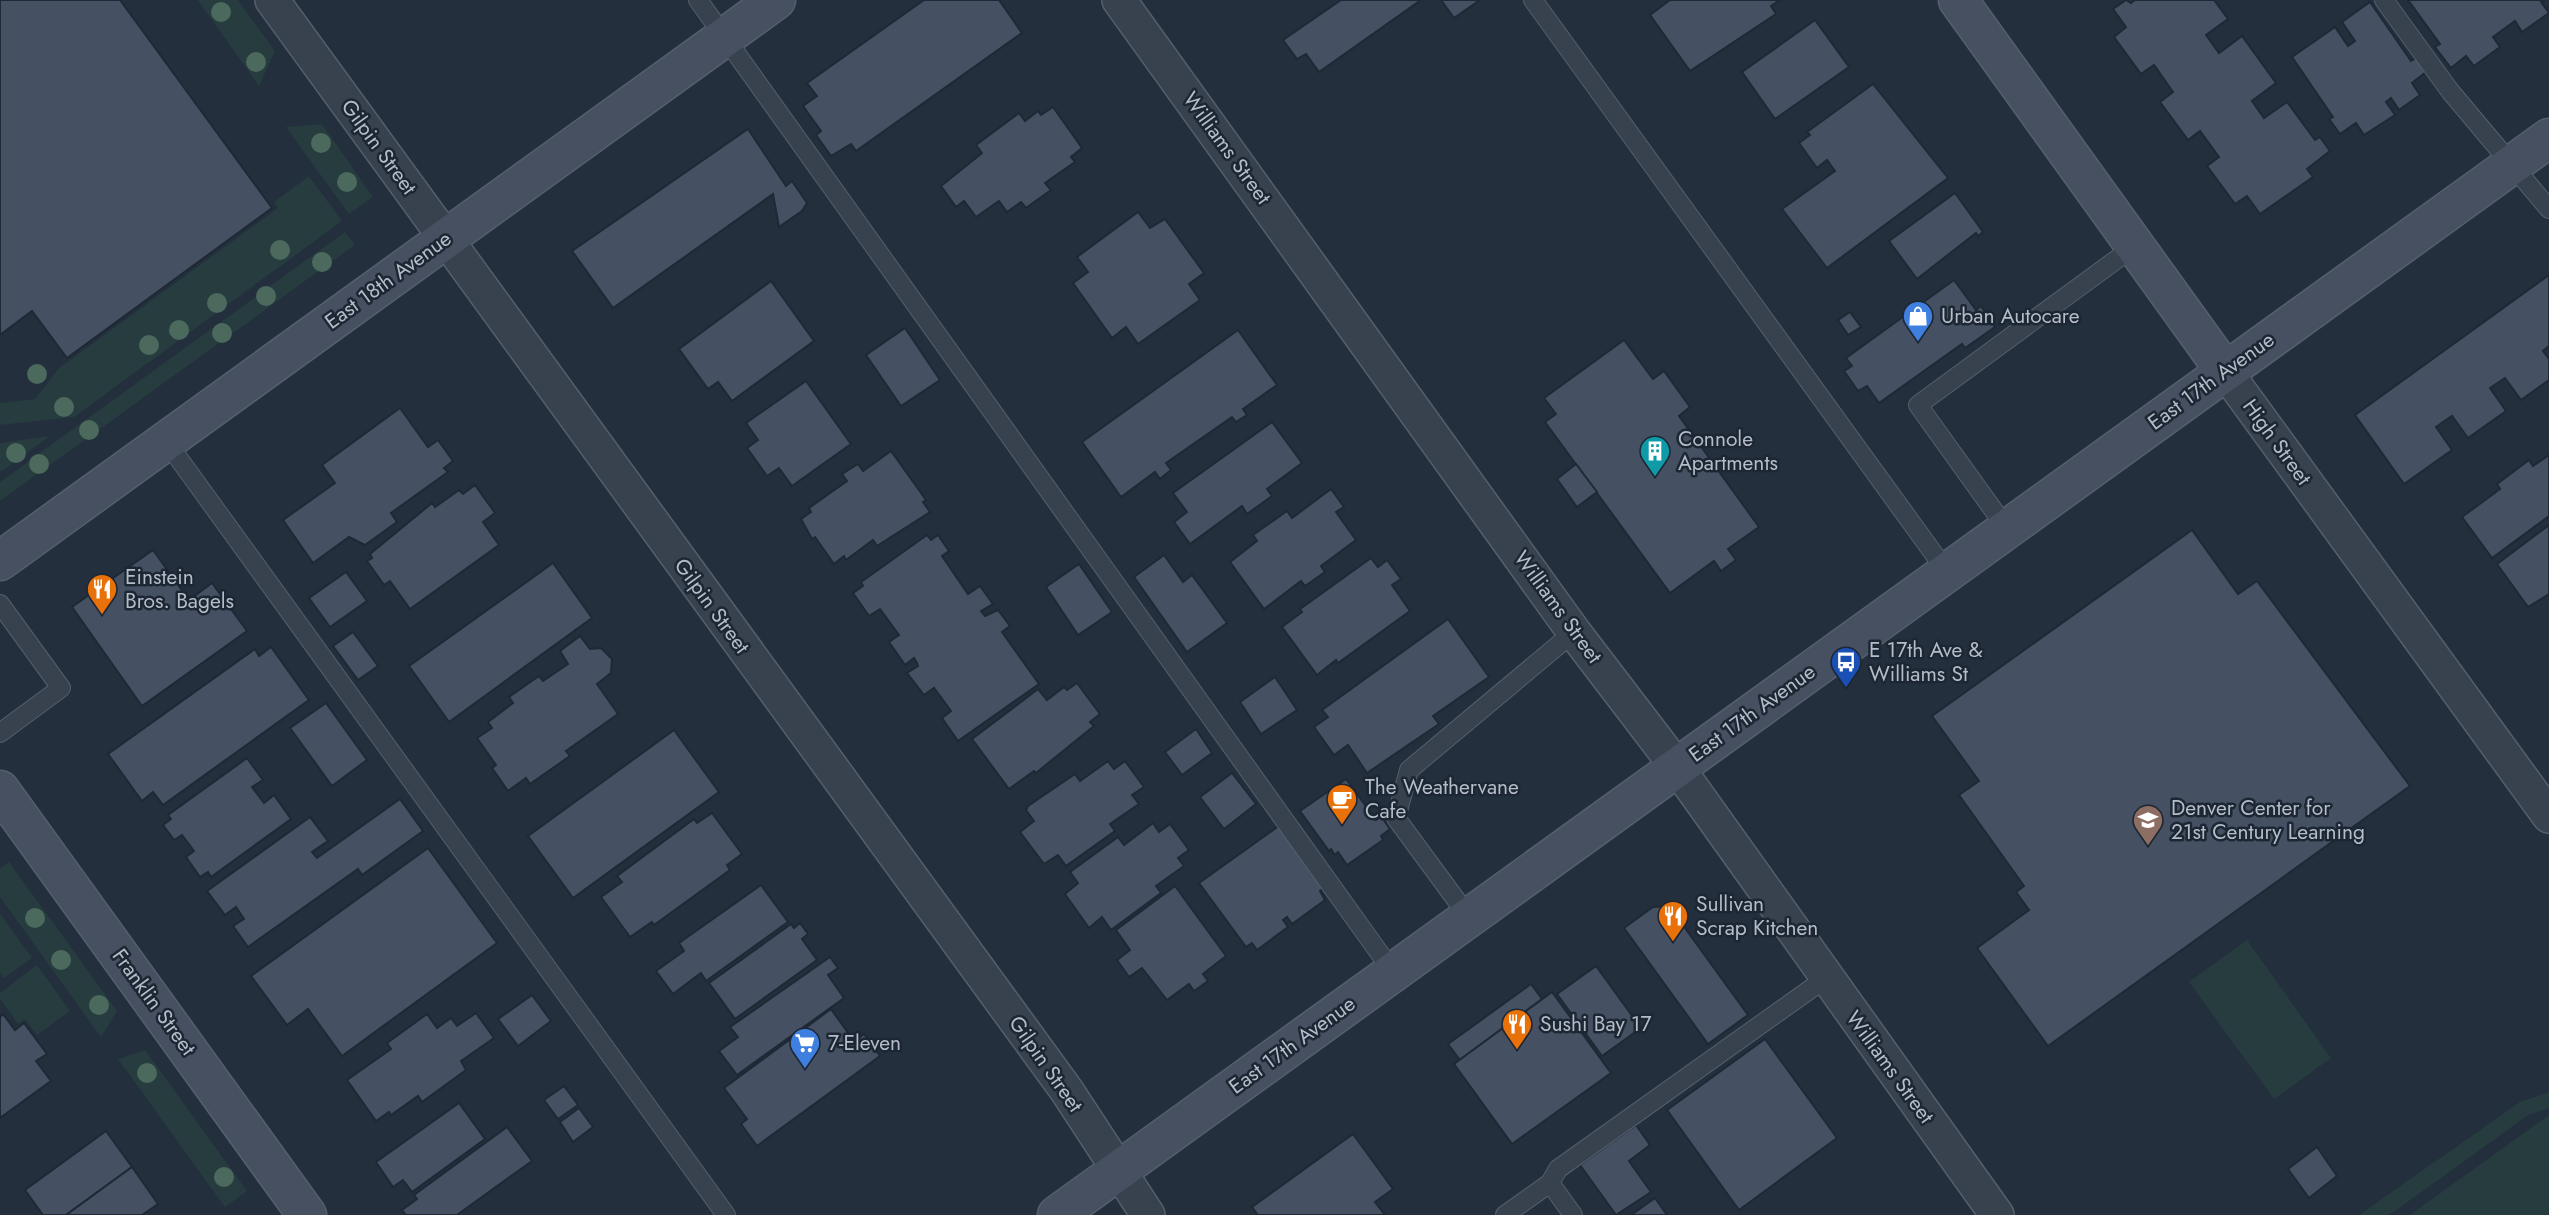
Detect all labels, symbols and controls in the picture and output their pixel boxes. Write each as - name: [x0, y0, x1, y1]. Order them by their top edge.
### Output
- street label: Williams Street: [1176, 85, 1278, 211]
- street label: Gilpin Street: [334, 93, 424, 201]
- street label: East 18th Avenue: [318, 224, 458, 336]
- shop icon: Urban Autocare: [1901, 299, 1935, 343]
- place label: Urban Autocare: [1941, 301, 2080, 331]
- street label: East 17th Avenue: [2142, 325, 2281, 437]
- street label: High Street: [2236, 393, 2318, 491]
- place label: Connole Apartments: [1678, 424, 1778, 478]
- building icon: Connole Apartments: [1638, 434, 1672, 478]
- street label: Williams Street: [1507, 544, 1609, 670]
- street label: Gilpin Street: [667, 552, 757, 660]
- place label: Einstein Bros. Bagels: [125, 562, 234, 616]
- restaurant icon: Einstein Bros. Bagels: [85, 572, 119, 616]
- place label: E 17th Ave & Williams St: [1869, 635, 1983, 689]
- bus stop icon: E 17th Ave & Williams St: [1829, 645, 1863, 689]
- street label: East 17th Avenue: [1683, 657, 1822, 769]
- place label: The Weathervane Cafe: [1365, 772, 1519, 826]
- cafe icon: The Weathervane Cafe: [1325, 782, 1359, 826]
- place label: Denver Center for 21st Century Learning: [2171, 793, 2365, 847]
- school or university icon: Denver Center for 21st Century Learning: [2131, 803, 2165, 847]
- place label: Sullivan Scrap Kitchen: [1696, 889, 1818, 943]
- restaurant icon: Sullivan Scrap Kitchen: [1656, 899, 1690, 943]
- street label: Franklin Street: [105, 942, 203, 1062]
- street label: East 17th Avenue: [1223, 989, 1362, 1101]
- street label: Williams Street: [1839, 1004, 1941, 1130]
- restaurant icon: Sushi Bay 17: [1500, 1007, 1534, 1051]
- place label: Sushi Bay 17: [1540, 1009, 1652, 1039]
- street label: Gilpin Street: [1002, 1010, 1090, 1118]
- supermarket icon: 7-Eleven: [788, 1026, 822, 1070]
- place label: 7-Eleven: [828, 1028, 901, 1058]

